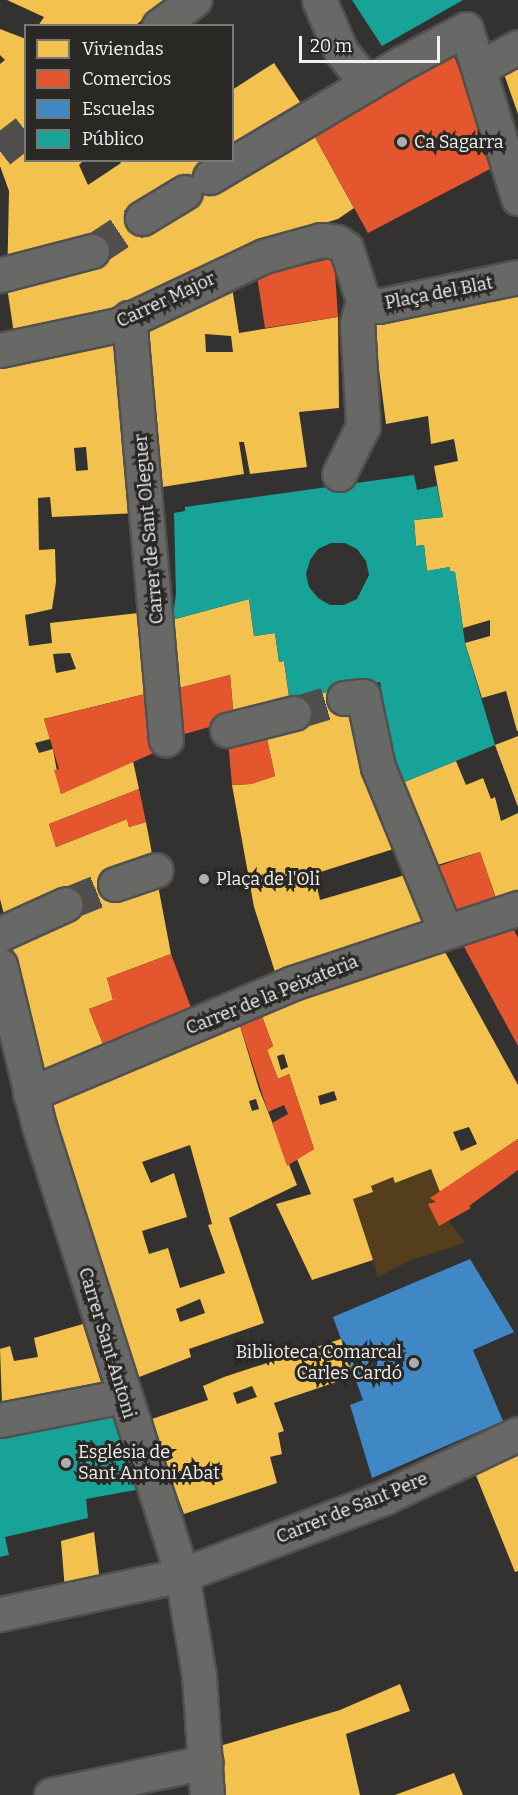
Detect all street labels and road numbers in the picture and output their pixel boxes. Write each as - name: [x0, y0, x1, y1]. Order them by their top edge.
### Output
- street label: Carrer Major: [113, 268, 219, 332]
- street label: Plaça del Blat: [383, 272, 495, 314]
- street label: Carrer de Sant Oleguer: [130, 433, 168, 625]
- street label: Carrer de la Peixateria: [183, 951, 361, 1039]
- street label: Carrer Sant Antoni: [74, 1265, 140, 1421]
- street label: Carrer de Sant Pere: [273, 1468, 431, 1548]

